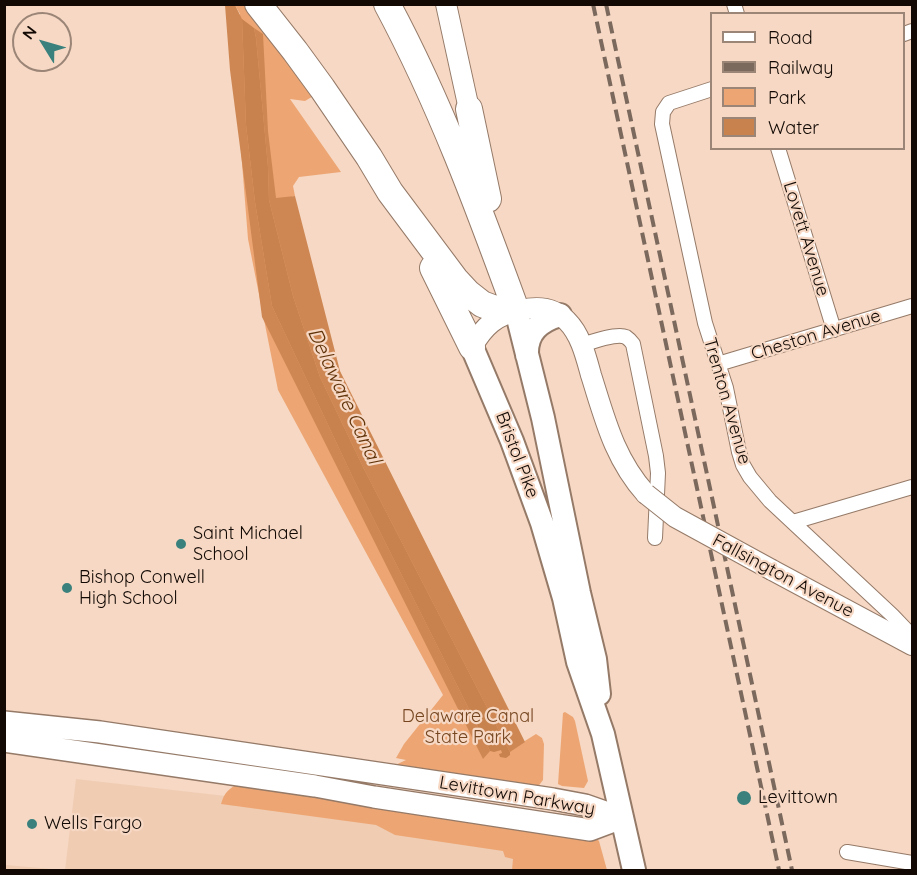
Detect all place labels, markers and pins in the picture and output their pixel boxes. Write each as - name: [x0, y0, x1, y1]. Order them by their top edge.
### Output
- place label: Saint Michael School: [193, 523, 303, 566]
- marker: Saint Michael School: [174, 537, 188, 551]
- place label: Bishop Conwell High School: [79, 567, 205, 610]
- marker: Bishop Conwell High School: [60, 581, 74, 595]
- place label: Levittown: [758, 787, 838, 809]
- marker: Levittown: [735, 789, 753, 807]
- place label: Wells Fargo: [44, 813, 142, 835]
- marker: Wells Fargo: [25, 817, 39, 831]

